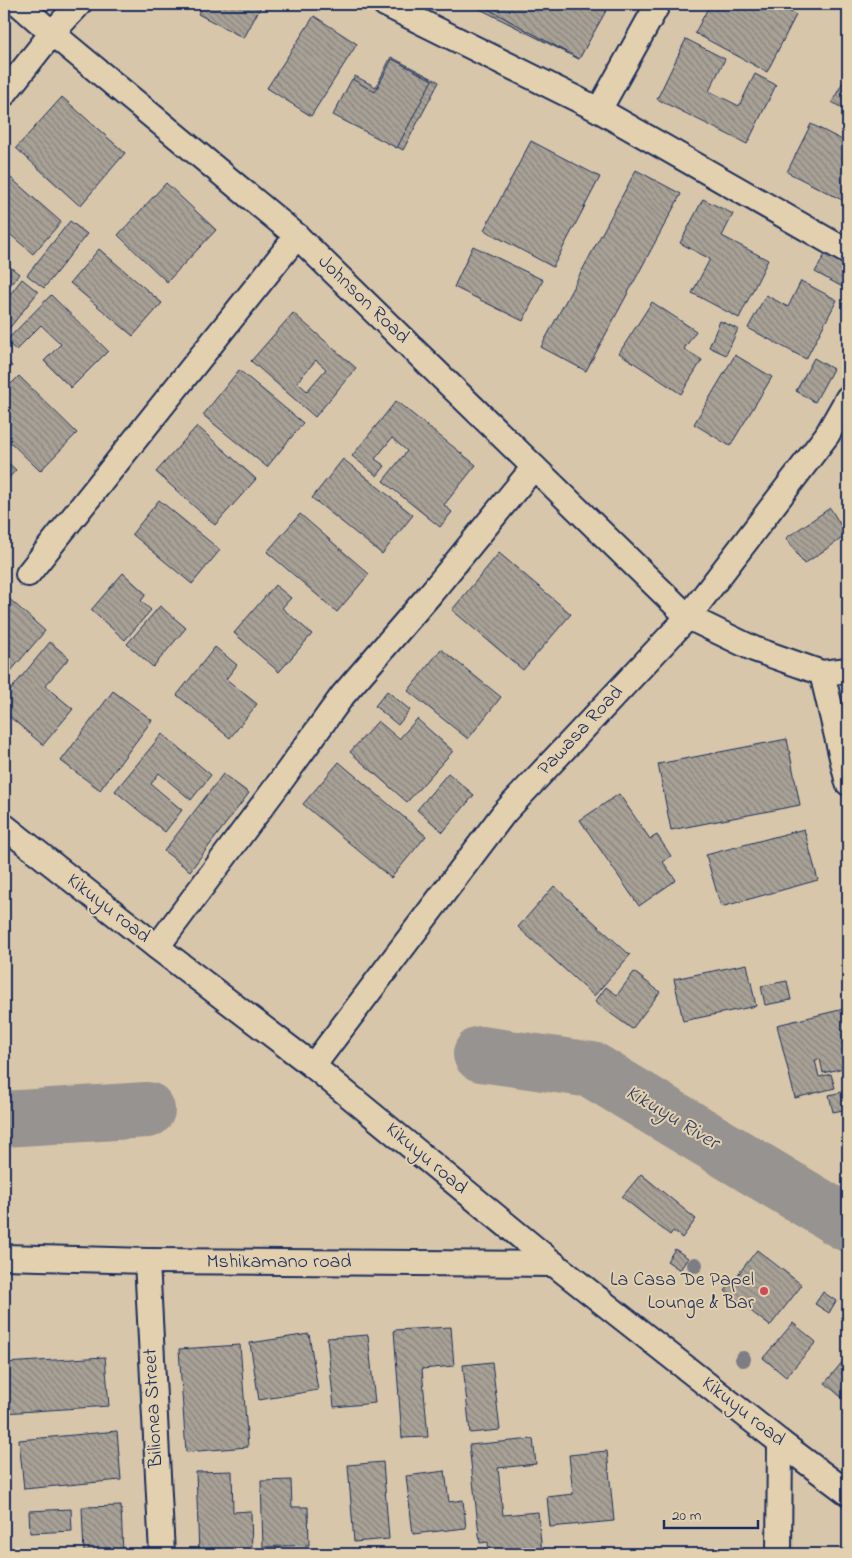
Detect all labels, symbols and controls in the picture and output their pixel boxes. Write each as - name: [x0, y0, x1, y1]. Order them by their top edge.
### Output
- street label: Johnson Road: [311, 249, 415, 351]
- street label: Pawasa Road: [531, 679, 631, 783]
- street label: Kikuyu road: [60, 867, 156, 951]
- water label: Kikuyu River: [620, 1078, 726, 1159]
- street label: Kikuyu road: [379, 1116, 473, 1202]
- street label: Mshikamano road: [206, 1248, 352, 1277]
- place label: La Casa De Papel Lounge & Bar: [610, 1266, 755, 1319]
- marker: La Casa De Papel Lounge & Bar: [758, 1285, 770, 1297]
- street label: Bilionea Street: [136, 1347, 172, 1469]
- street label: Kikuyu road: [695, 1370, 791, 1454]
- scale bar: [664, 1498, 758, 1530]
- text: 20 m: [672, 1505, 702, 1527]

